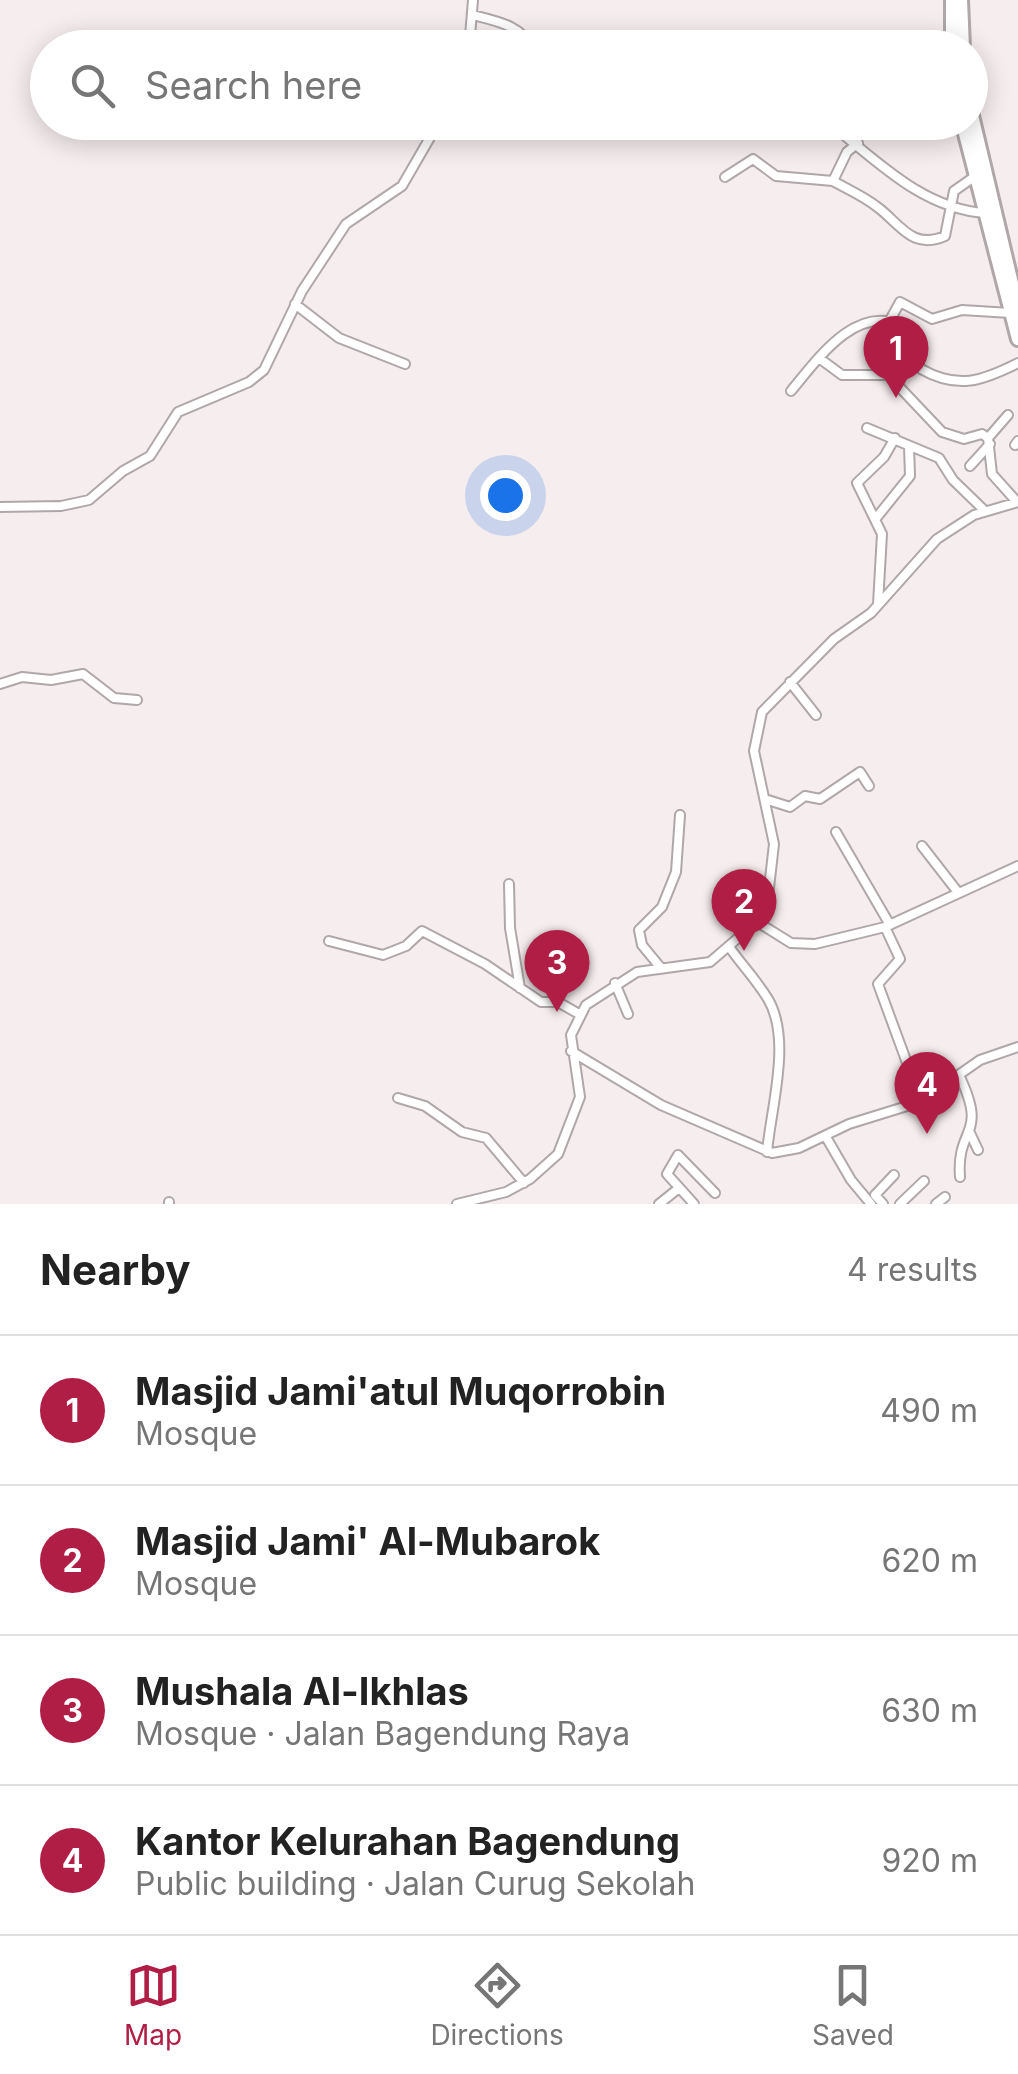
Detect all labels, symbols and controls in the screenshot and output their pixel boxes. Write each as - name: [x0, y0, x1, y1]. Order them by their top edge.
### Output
- search box: [30, 30, 988, 140]
- icon: search: [65, 58, 120, 113]
- text: Search here: [145, 62, 362, 108]
- pin: 1: [864, 316, 928, 398]
- your location: [480, 470, 531, 521]
- pin: 2: [712, 868, 776, 951]
- pin: 3: [524, 930, 590, 1012]
- pin: 4: [894, 1052, 960, 1134]
- text: Nearby: [40, 1244, 191, 1295]
- text: 4 results: [847, 1250, 978, 1289]
- text: Masjid Jami'atul Muqorrobin: [135, 1368, 666, 1414]
- text: 1: [66, 1391, 79, 1430]
- text: 490 m: [880, 1391, 978, 1430]
- text: Mosque: [135, 1414, 257, 1453]
- text: Masjid Jami' Al-Mubarok: [135, 1518, 600, 1564]
- text: 2: [62, 1541, 83, 1580]
- text: 620 m: [881, 1541, 978, 1580]
- text: Mosque: [135, 1564, 257, 1603]
- text: Mushala Al-Ikhlas: [135, 1668, 469, 1714]
- text: 3: [62, 1691, 83, 1730]
- text: 630 m: [881, 1691, 978, 1730]
- text: Mosque · Jalan Bagendung Raya: [135, 1714, 630, 1753]
- text: Kantor Kelurahan Bagendung: [135, 1818, 680, 1864]
- text: 4: [62, 1841, 83, 1880]
- text: 920 m: [881, 1841, 978, 1880]
- text: Public building · Jalan Curug Sekolah: [135, 1864, 695, 1903]
- tab: Map: [124, 1958, 182, 2052]
- tab: Directions: [430, 1958, 564, 2052]
- tab: Saved: [812, 1958, 894, 2052]

